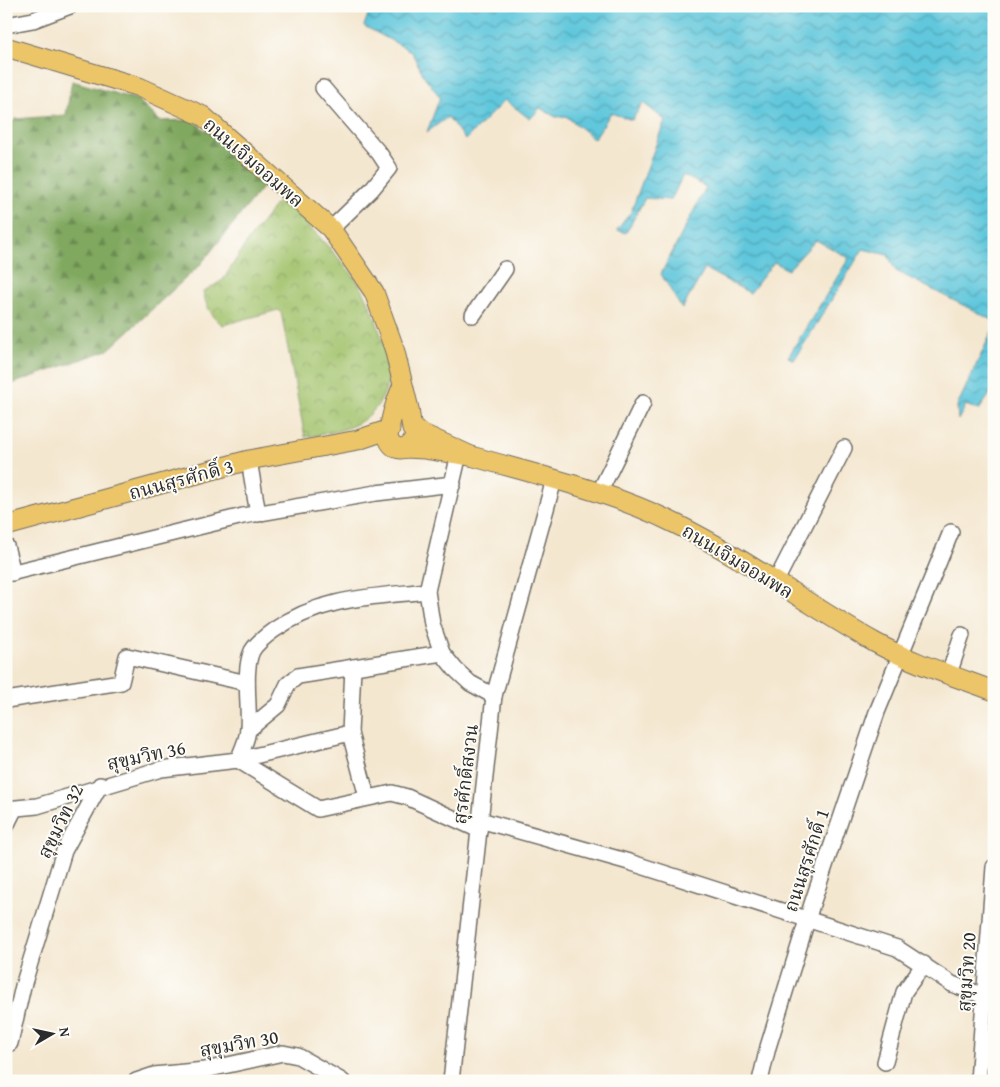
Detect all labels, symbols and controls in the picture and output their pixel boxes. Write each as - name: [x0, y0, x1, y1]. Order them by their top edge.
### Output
- street label: ถนนเจิมจอมพล: [197, 110, 311, 214]
- street label: ถนนสุรศักดิ์ 3: [126, 452, 236, 506]
- street label: ถนนเจิมจอมพล: [677, 517, 799, 605]
- street label: สุรศักดิ์สงวน: [445, 722, 485, 826]
- street label: สุขุมวิท 36: [104, 733, 188, 777]
- street label: สุขุมวิท 32: [30, 779, 90, 863]
- street label: ถนนสุรศักดิ์ 1: [776, 805, 836, 915]
- street label: สุขุมวิท 20: [949, 931, 983, 1013]
- north arrow: [28, 1010, 78, 1060]
- street label: สุขุมวิท 30: [197, 1022, 281, 1064]
- text: N: [54, 1026, 76, 1039]

